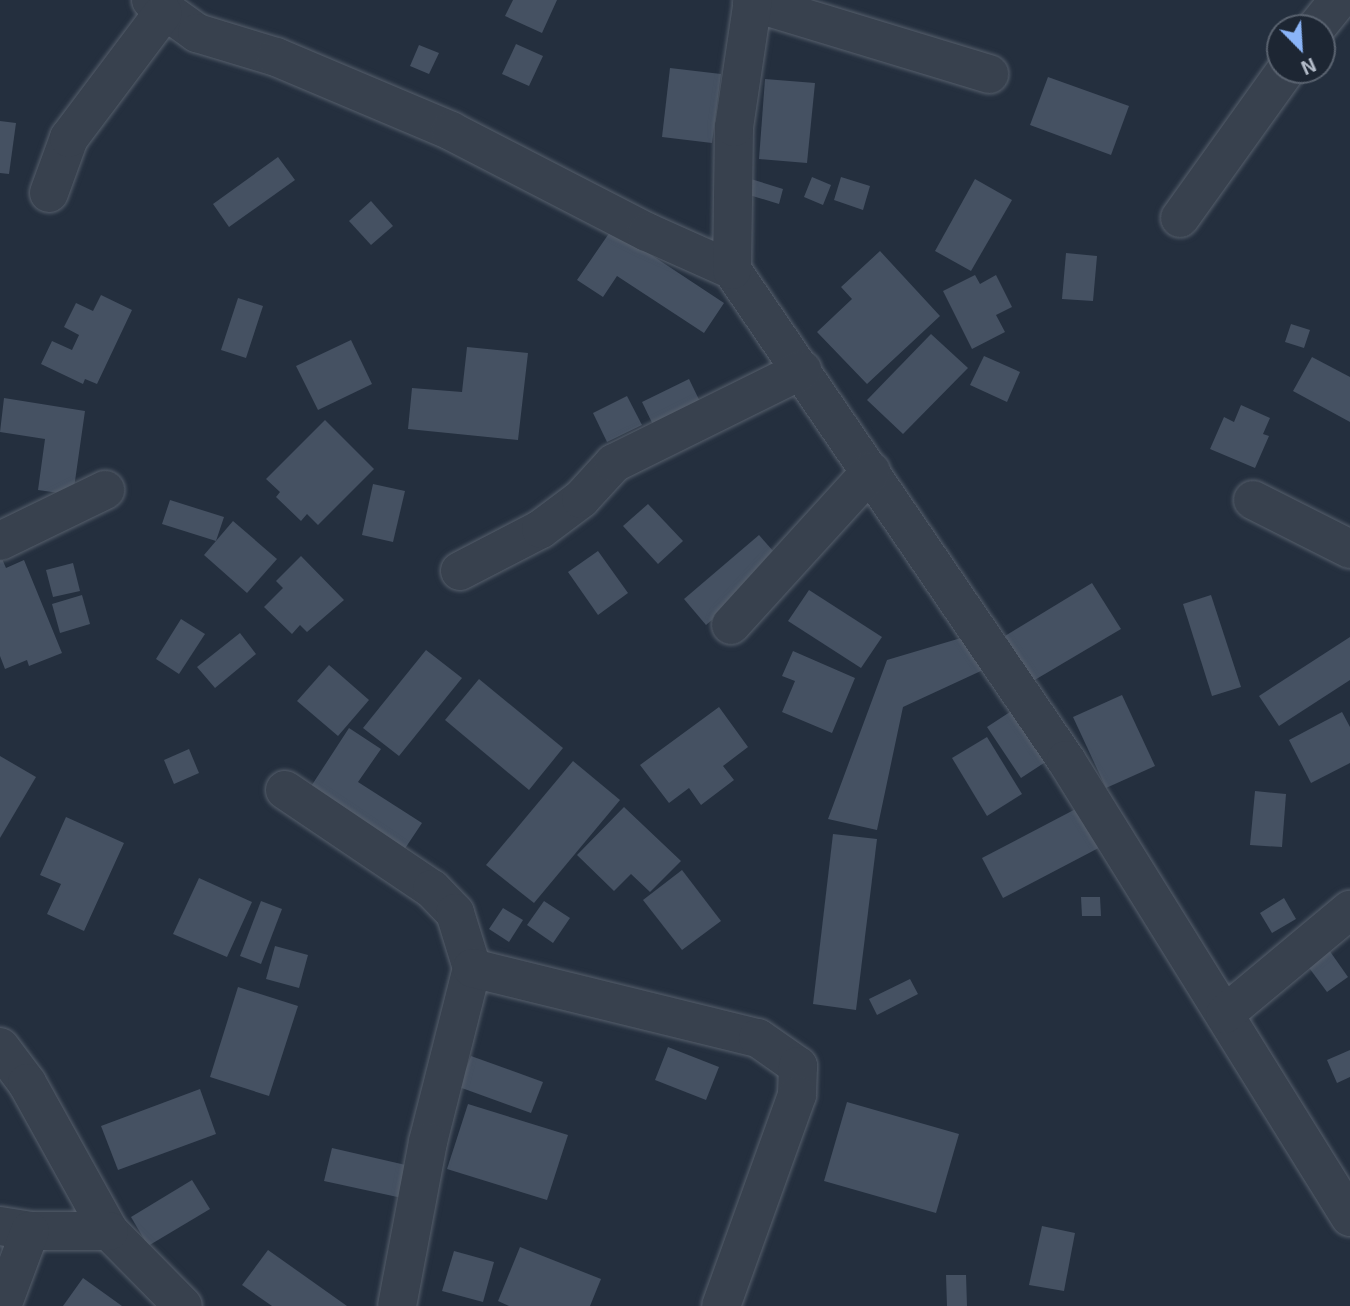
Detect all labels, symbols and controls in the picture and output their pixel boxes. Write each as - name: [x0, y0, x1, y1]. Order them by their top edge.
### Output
- north arrow: [1266, 14, 1336, 84]
- text: N: [1298, 54, 1320, 80]

